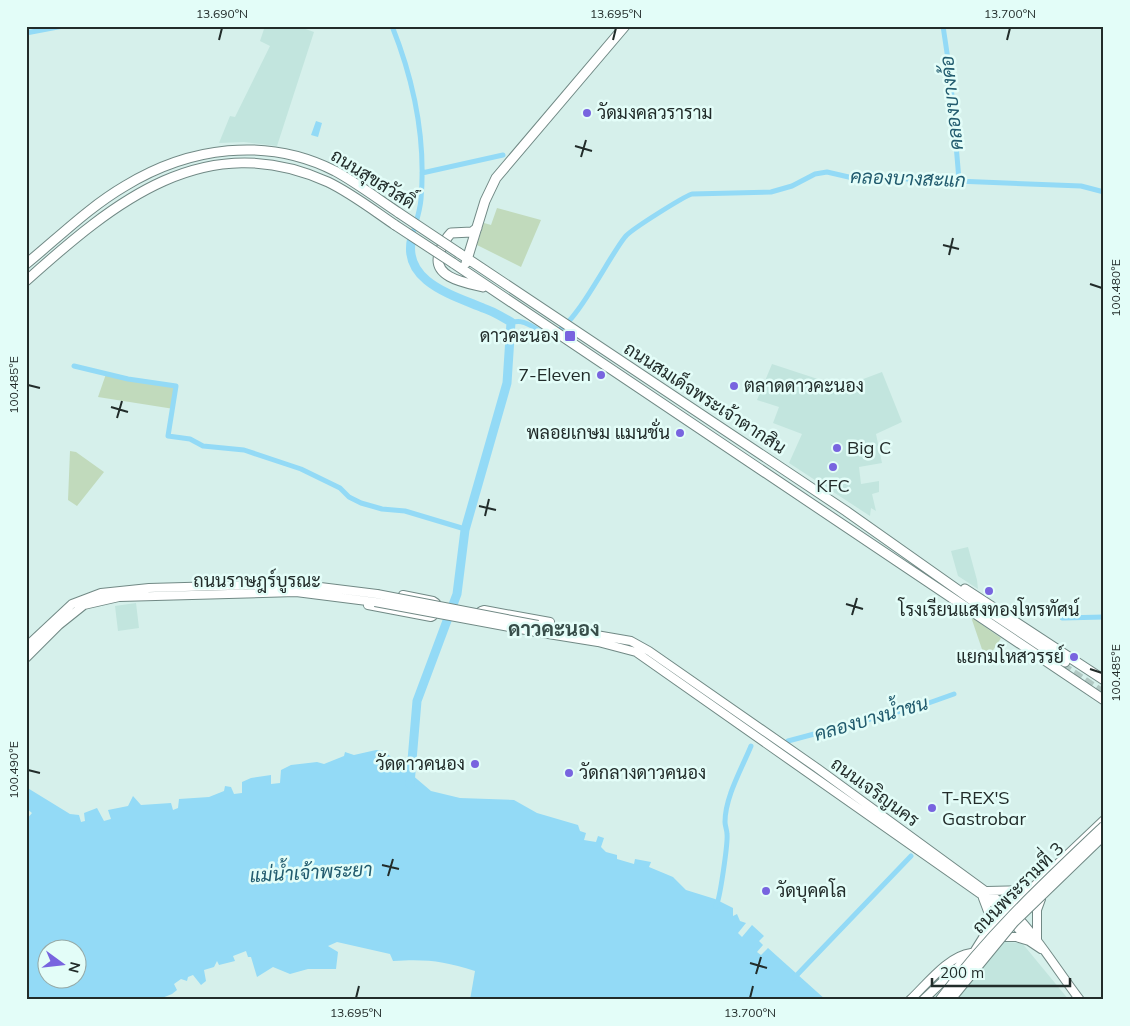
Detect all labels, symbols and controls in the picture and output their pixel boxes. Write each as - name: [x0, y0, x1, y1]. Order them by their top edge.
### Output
- text: 13.690°N: [196, 6, 248, 21]
- text: 13.695°N: [590, 6, 642, 21]
- text: 13.700°N: [984, 6, 1036, 21]
- water label: คลองบางค้อ: [934, 55, 968, 151]
- place label: วัดมงคลวราราม: [597, 101, 713, 124]
- marker: วัดมงคลวราราม: [581, 107, 593, 119]
- street label: ถนนสุขสวัสดิ์: [326, 140, 422, 214]
- water label: คลองบางสะแก: [850, 164, 966, 192]
- text: 100.480°E: [1108, 259, 1123, 317]
- place label: ดาวคะนอง: [480, 324, 559, 347]
- marker: ดาวคะนอง: [563, 329, 577, 343]
- street label: ถนนสมเด็จพระเจ้าตากสิน: [620, 335, 792, 459]
- text: 100.485°E: [6, 356, 21, 414]
- place label: 7-Eleven: [518, 363, 591, 386]
- marker: 7-Eleven: [595, 369, 607, 381]
- place label: ตลาดดาวคะนอง: [744, 374, 864, 397]
- marker: ตลาดดาวคะนอง: [728, 380, 740, 392]
- place label: พลอยเกษม แมนชั่น: [527, 418, 670, 444]
- marker: พลอยเกษม แมนชั่น: [674, 427, 686, 439]
- place label: Big C: [847, 436, 891, 459]
- marker: Big C: [831, 442, 843, 454]
- marker: KFC: [827, 461, 839, 473]
- place label: KFC: [816, 474, 850, 497]
- street label: ถนนราษฎร์บูรณะ: [193, 568, 321, 594]
- marker: โรงเรียนแสงทองโทรทัศน์: [983, 585, 995, 597]
- place label: โรงเรียนแสงทองโทรทัศน์: [898, 597, 1079, 621]
- district label: ดาวคะนอง: [508, 616, 600, 641]
- place label: แยกมโหสวรรย์: [956, 644, 1064, 668]
- text: 100.485°E: [1108, 644, 1123, 702]
- marker: แยกมโหสวรรย์: [1068, 651, 1080, 663]
- water label: คลองบางน้ำชน: [810, 687, 931, 746]
- text: 100.490°E: [6, 741, 21, 799]
- place label: วัดดาวคนอง: [375, 752, 465, 775]
- street label: ถนนเจริญนคร: [827, 752, 924, 832]
- marker: วัดดาวคนอง: [469, 758, 481, 770]
- place label: วัดกลางดาวคนอง: [579, 761, 706, 784]
- marker: วัดกลางดาวคนอง: [563, 767, 575, 779]
- place label: T-REX'S Gastrobar: [942, 786, 1026, 830]
- marker: T-REX'S Gastrobar: [926, 802, 938, 814]
- street label: ถนนพระรามที่ 3: [964, 834, 1068, 938]
- water label: แม่น้ำเจ้าพระยา: [249, 854, 373, 887]
- place label: วัดบุคคโล: [776, 878, 846, 903]
- marker: วัดบุคคโล: [760, 885, 772, 897]
- north arrow: [38, 938, 88, 988]
- scale bar: [932, 956, 1070, 988]
- text: N: [64, 960, 85, 975]
- text: 200 m: [940, 963, 984, 982]
- text: 13.695°N: [330, 1005, 382, 1020]
- text: 13.700°N: [724, 1005, 776, 1020]

